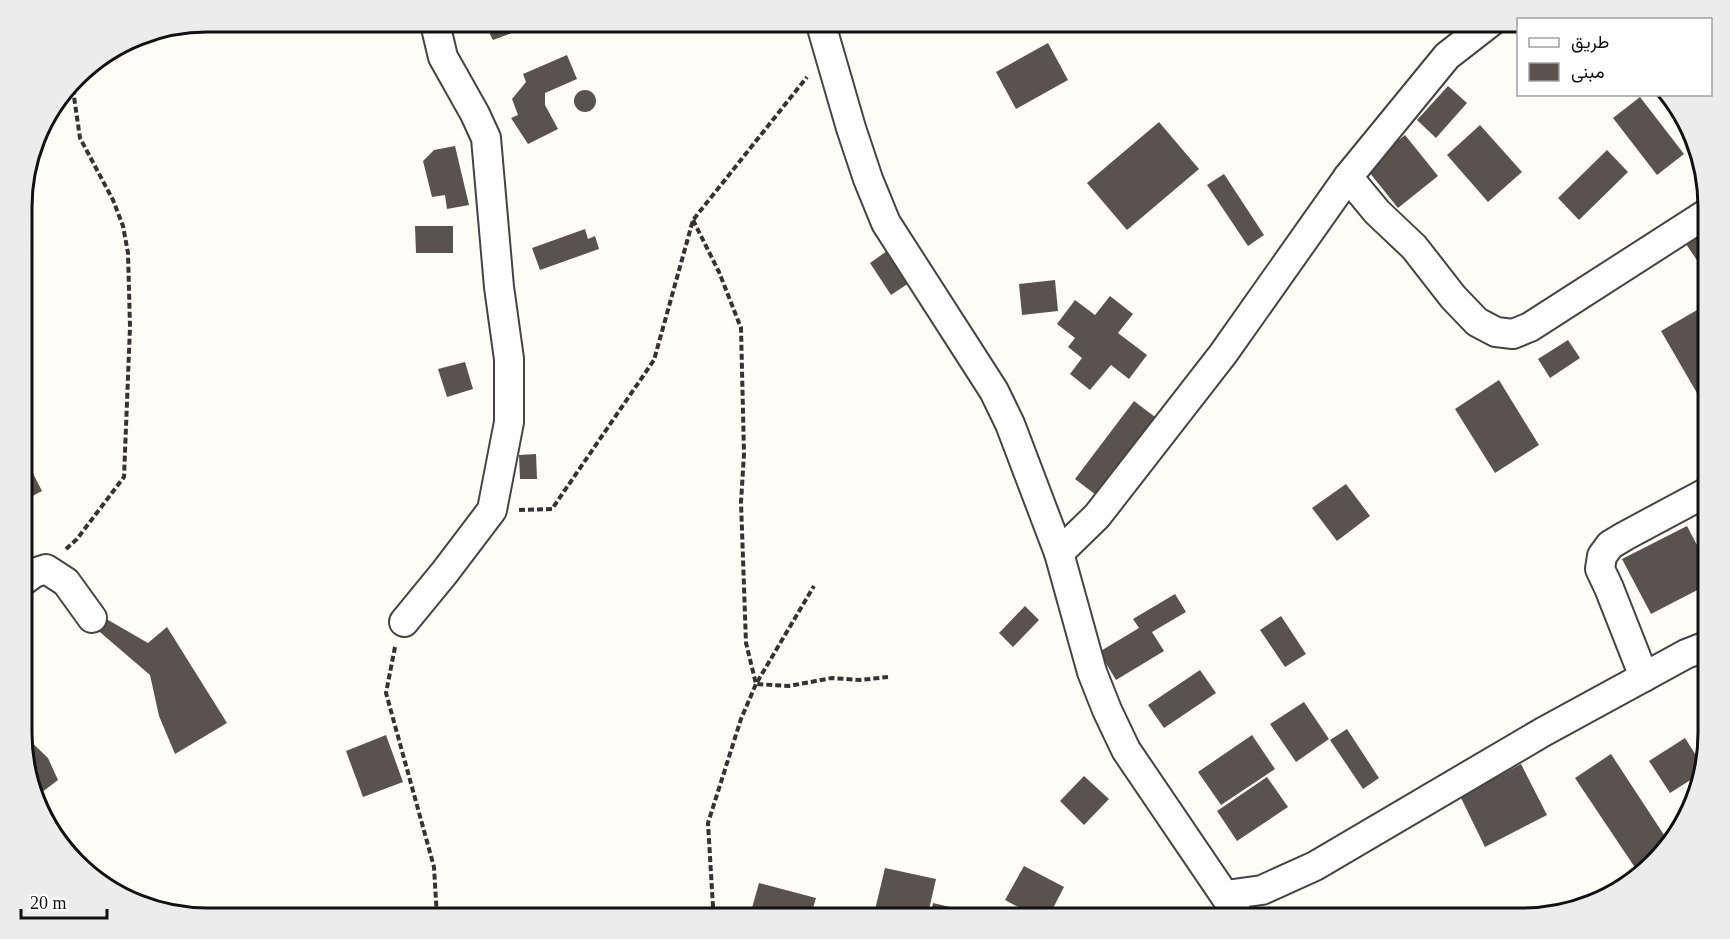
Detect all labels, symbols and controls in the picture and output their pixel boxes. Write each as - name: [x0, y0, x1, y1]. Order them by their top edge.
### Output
- legend: [1517, 18, 1712, 96]
- text: طريق: [1571, 32, 1609, 53]
- text: مبنى: [1571, 62, 1605, 83]
- scale bar: [21, 882, 106, 920]
- text: 20 m: [30, 893, 67, 913]

